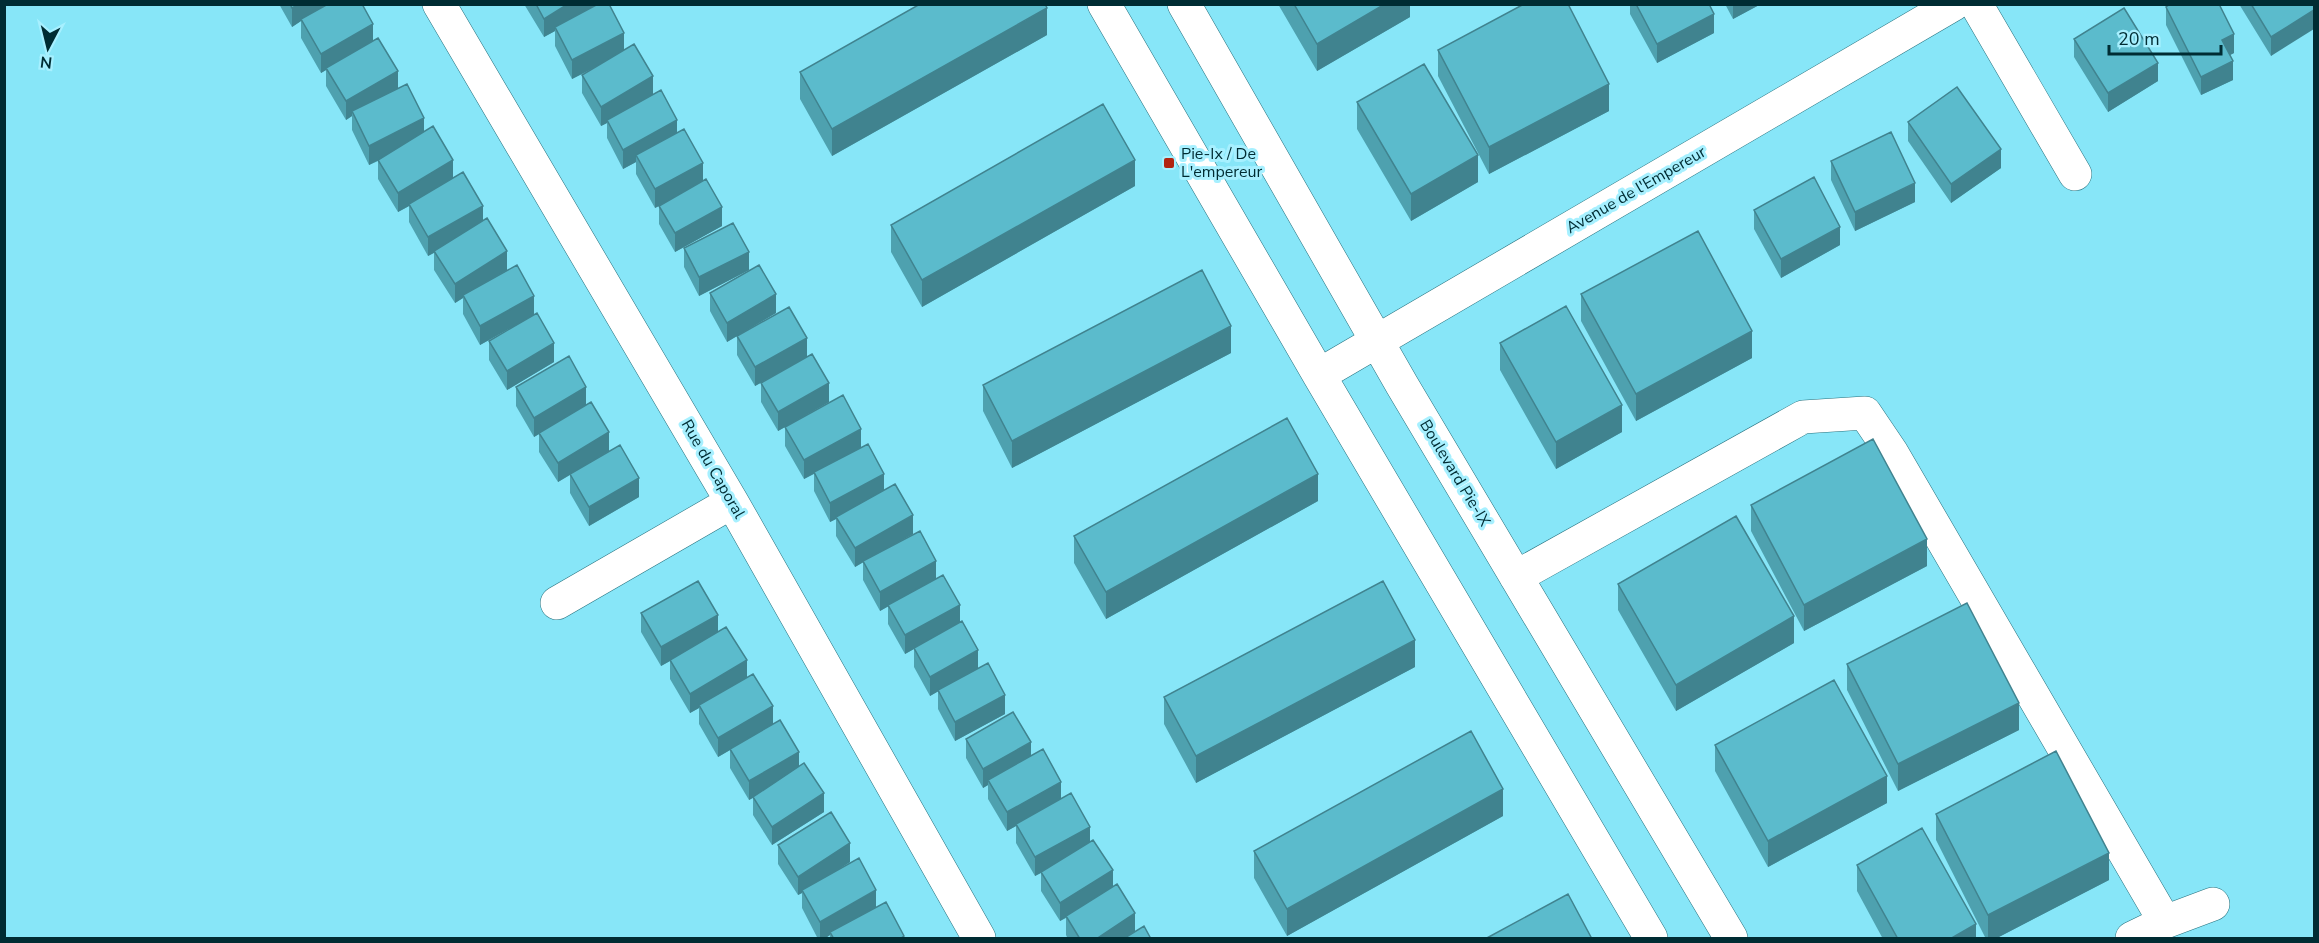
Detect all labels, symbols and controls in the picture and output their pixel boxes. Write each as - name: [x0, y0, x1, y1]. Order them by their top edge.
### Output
- north arrow: [18, 18, 78, 78]
- scale bar: [2109, 18, 2222, 56]
- text: 20 m: [2118, 27, 2160, 51]
- text: N: [39, 50, 54, 74]
- street label: Avenue de l'Empereur: [1562, 141, 1710, 239]
- place label: Pie-Ix / De L'empereur: [1181, 143, 1262, 183]
- marker: Pie-Ix / De L'empereur: [1162, 156, 1176, 170]
- street label: Boulevard Pie-IX: [1414, 415, 1496, 531]
- street label: Rue du Caporal: [676, 416, 750, 523]

